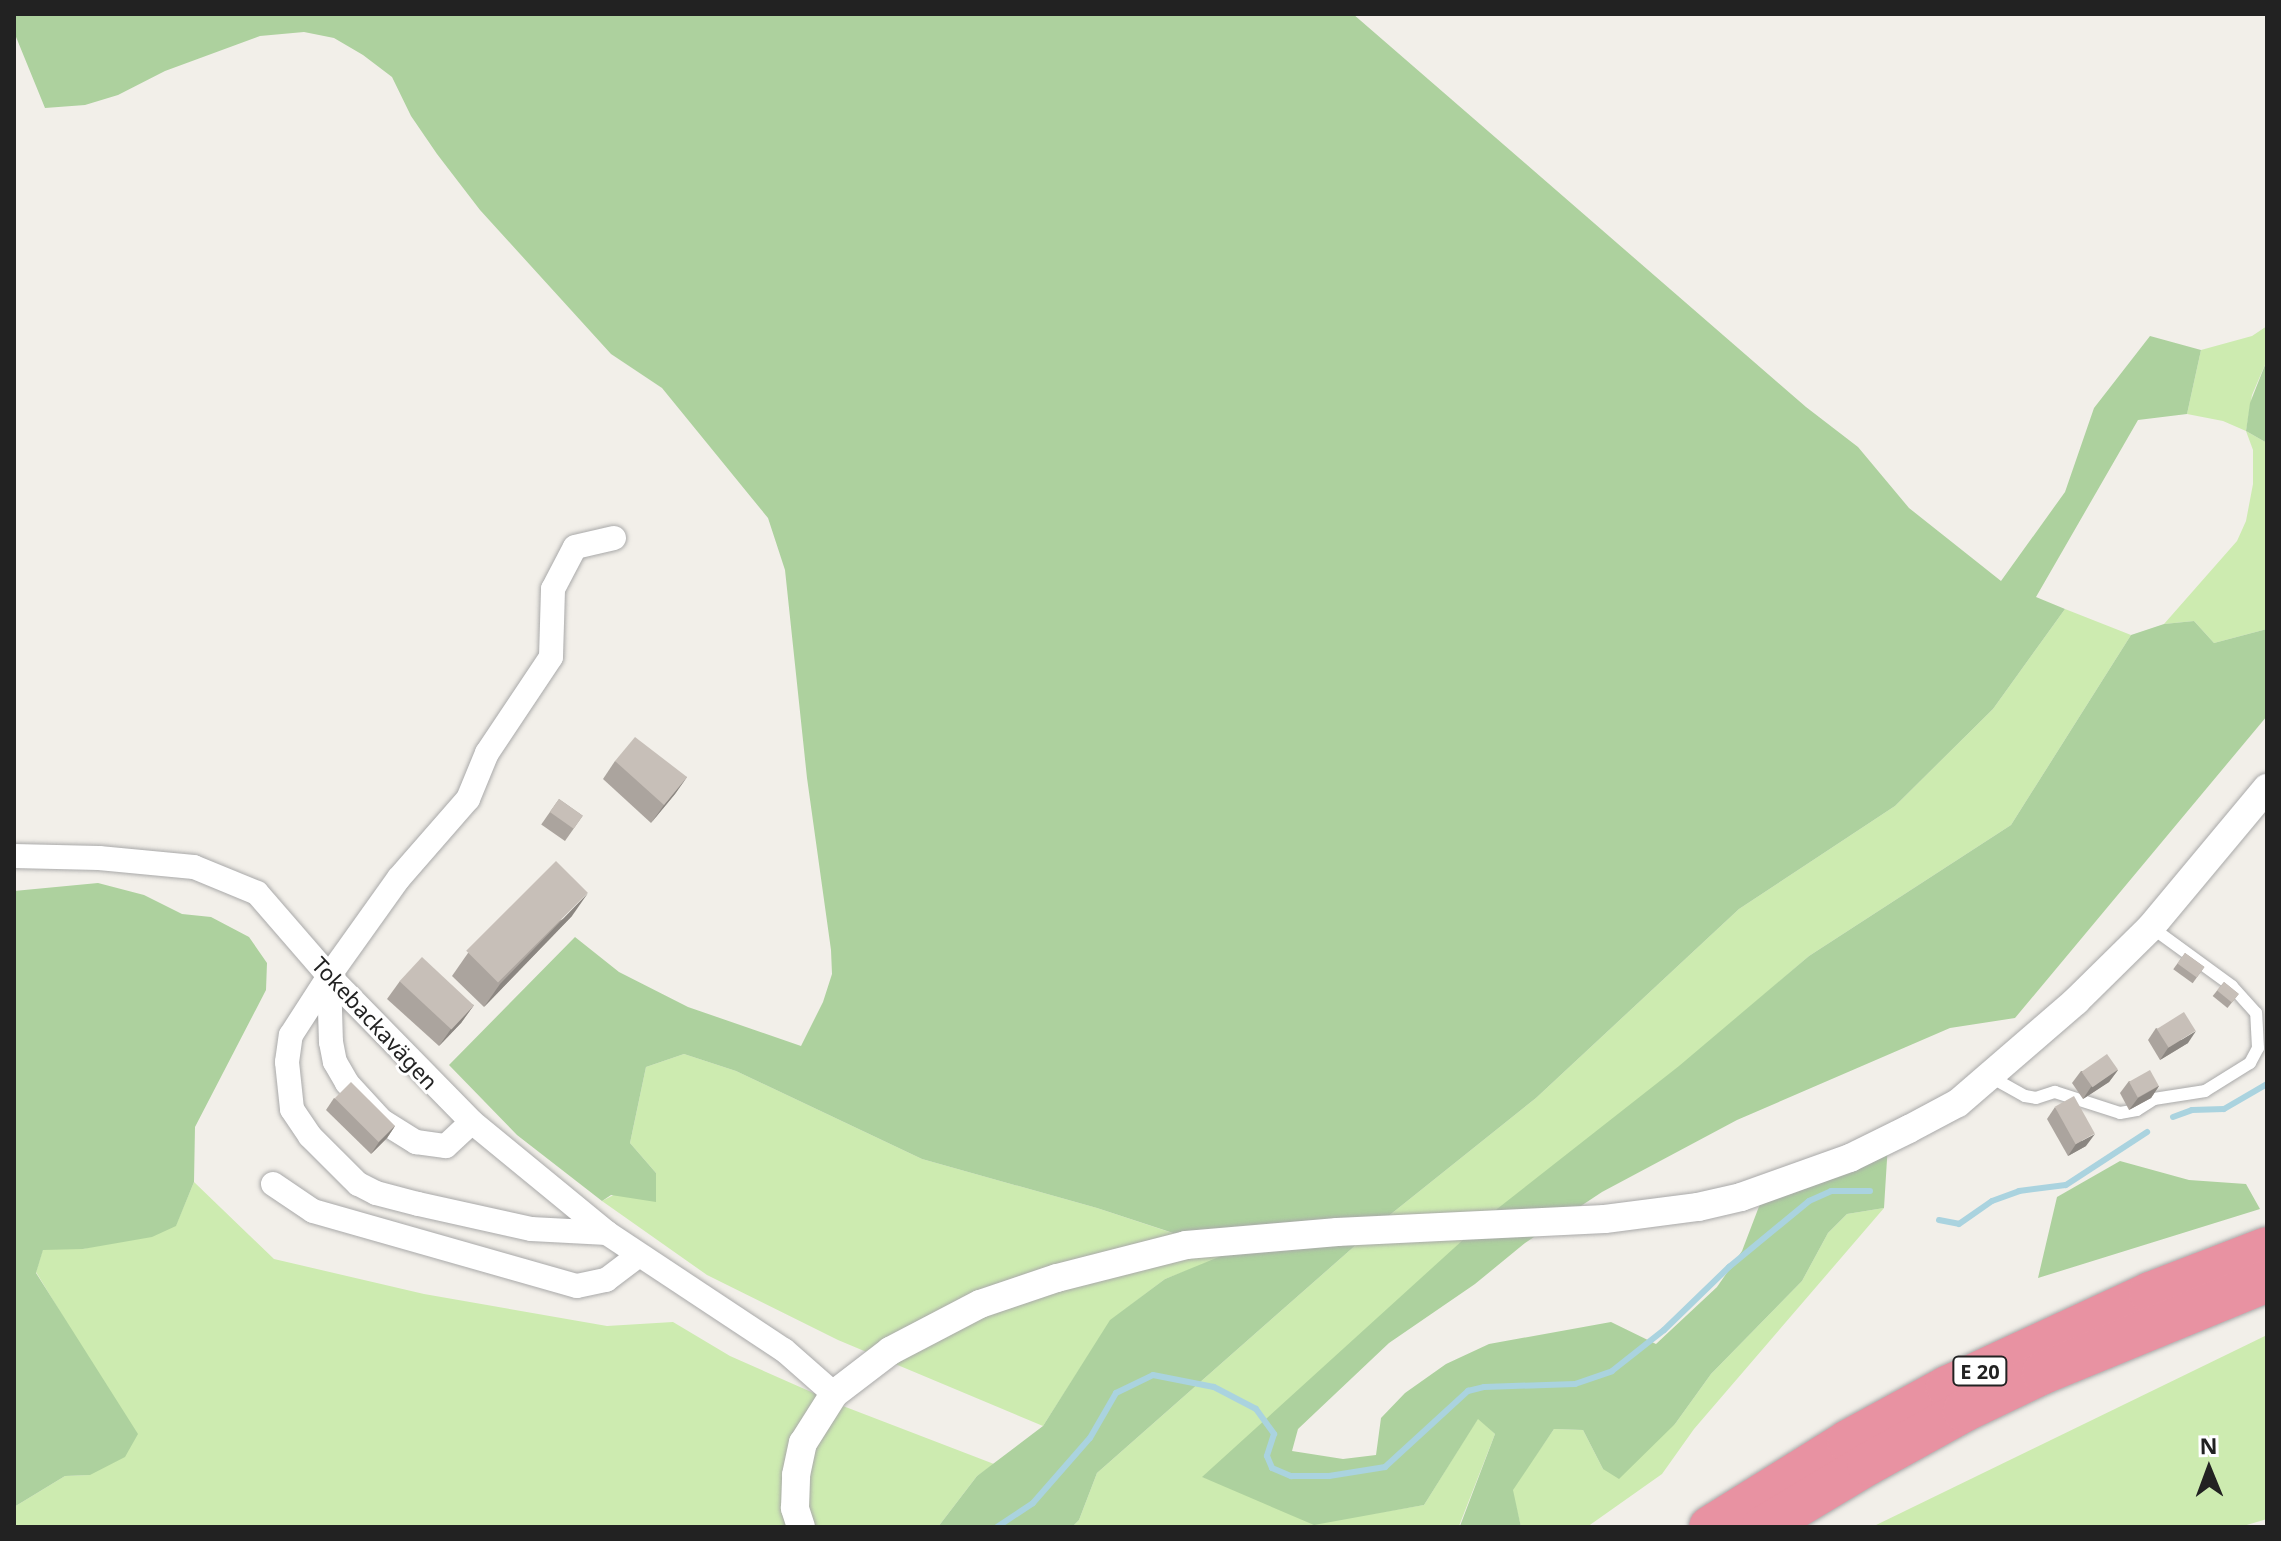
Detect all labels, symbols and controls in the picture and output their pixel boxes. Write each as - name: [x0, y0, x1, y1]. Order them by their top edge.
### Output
- street label: Tokebackavägen: [307, 951, 443, 1095]
- road number: E 20: [1952, 1355, 2008, 1387]
- north arrow: [2169, 1429, 2249, 1509]
- text: N: [2199, 1430, 2218, 1460]

